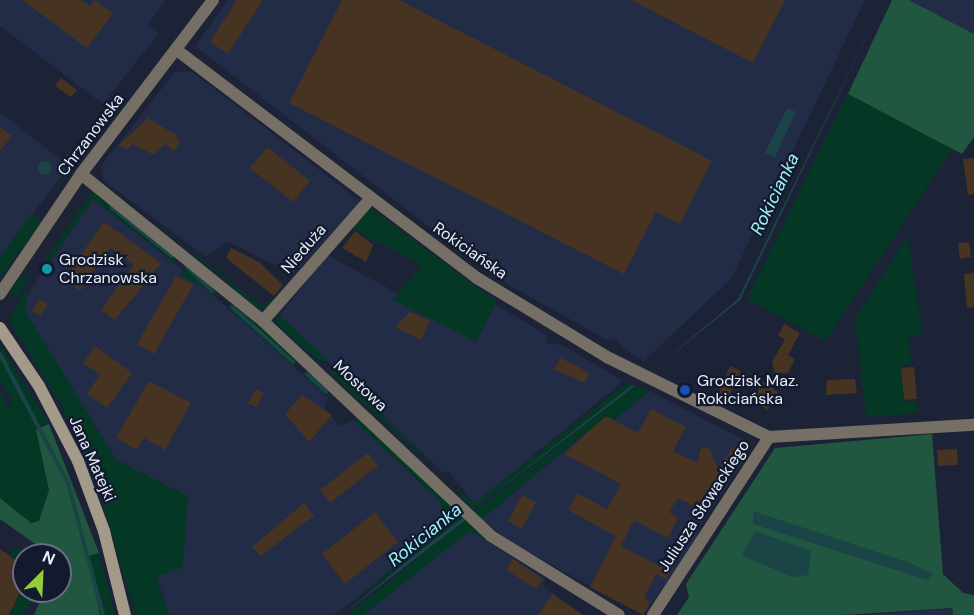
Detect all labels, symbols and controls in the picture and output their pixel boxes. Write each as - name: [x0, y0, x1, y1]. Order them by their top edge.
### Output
- street label: Chrzanowska: [54, 90, 128, 180]
- water label: Rokicianka: [746, 150, 804, 238]
- street label: Rokiciańska: [429, 218, 511, 284]
- street label: Nieduża: [277, 220, 331, 278]
- place label: Grodzisk Chrzanowska: [59, 250, 157, 288]
- marker: Grodzisk Chrzanowska: [40, 262, 54, 276]
- street label: Mostowa: [329, 356, 391, 416]
- place label: Grodzisk Maz. Rokiciańska: [697, 371, 798, 409]
- marker: Grodzisk Maz. Rokiciańska: [678, 383, 692, 397]
- street label: Jana Matejki: [65, 413, 119, 505]
- street label: Juliusza Słowackiego: [654, 436, 754, 576]
- water label: Rokicianka: [384, 499, 466, 571]
- north arrow: [12, 543, 72, 603]
- text: N: [39, 546, 58, 570]

